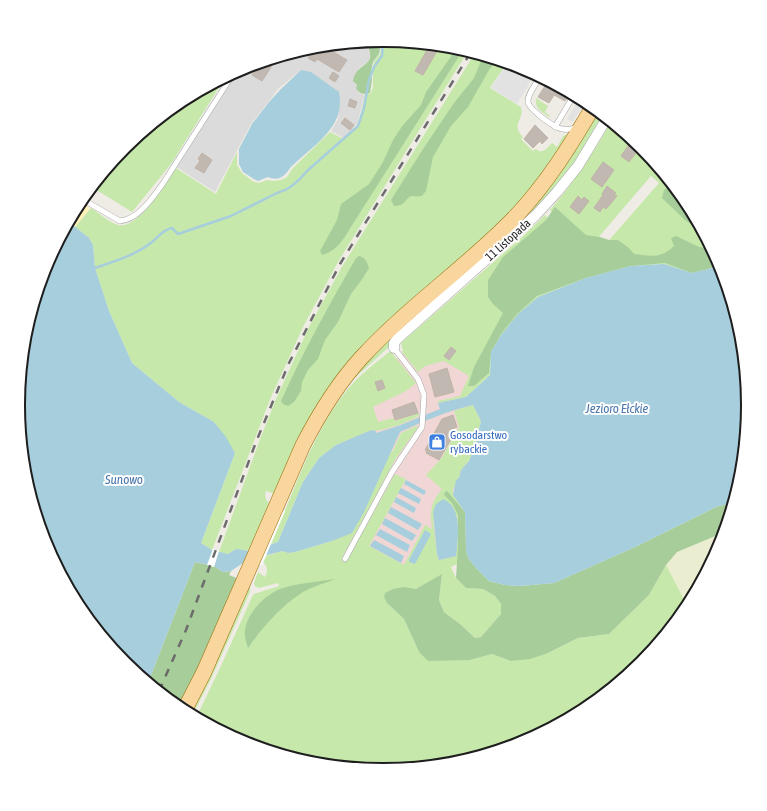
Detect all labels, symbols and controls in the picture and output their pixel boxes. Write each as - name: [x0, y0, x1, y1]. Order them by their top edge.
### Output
- street label: 11 Listopada: [482, 216, 534, 264]
- water label: Jezioro Ełckie: [585, 401, 649, 416]
- place label: Gosodarstwo rybackie: [450, 428, 507, 456]
- shop icon: Gosodarstwo rybackie: [427, 432, 447, 452]
- water label: Sunowo: [104, 472, 143, 487]

